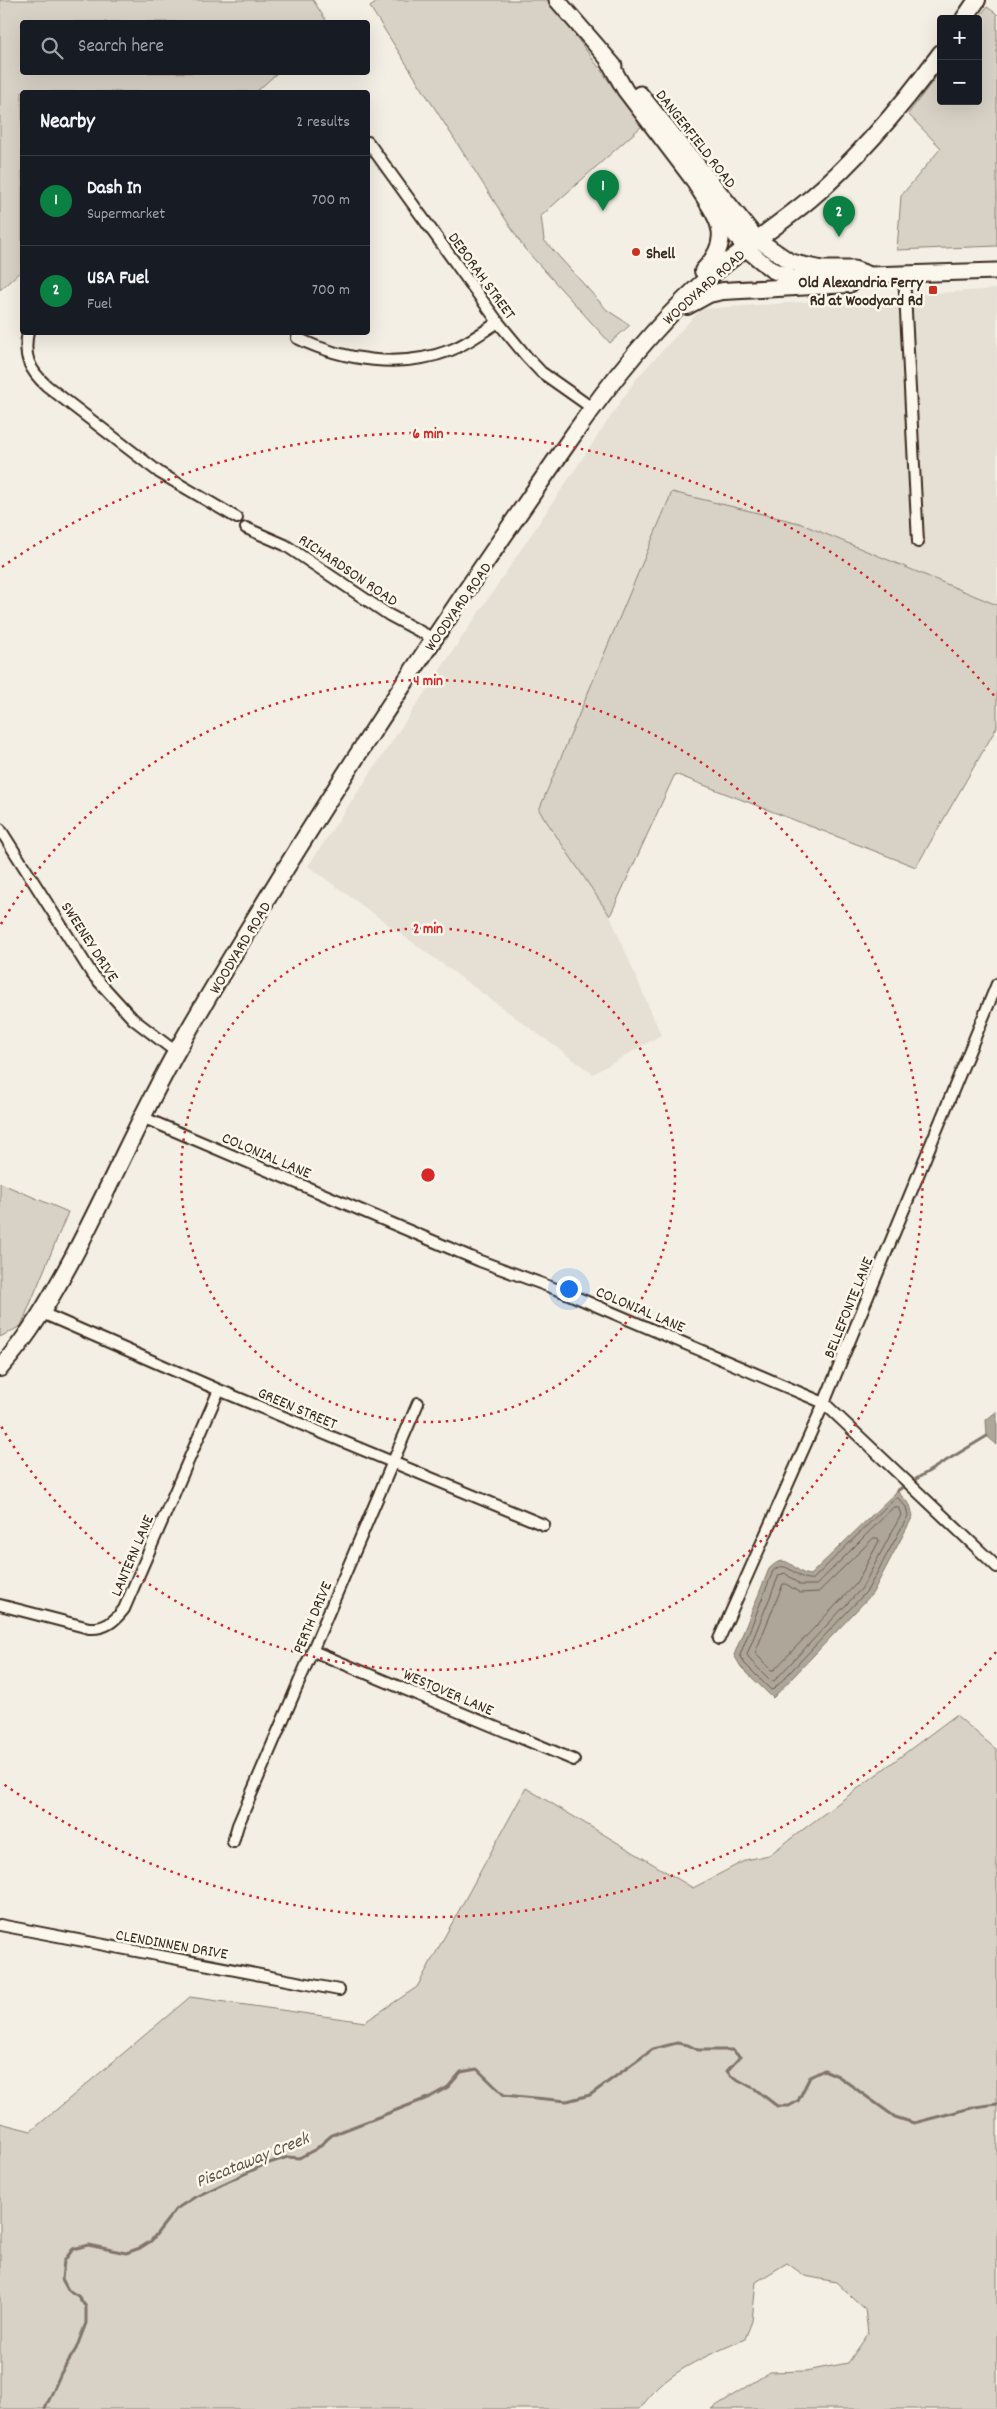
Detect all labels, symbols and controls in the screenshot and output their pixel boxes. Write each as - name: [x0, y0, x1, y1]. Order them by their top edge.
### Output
- map controls: [937, 15, 982, 105]
- button: +: [937, 15, 982, 60]
- search box: [20, 20, 370, 75]
- icon: search: [38, 34, 66, 62]
- text: Search here: [78, 34, 164, 61]
- button: −: [937, 60, 982, 105]
- street label: DANGERFIELD ROAD: [649, 85, 741, 194]
- text: Nearby: [40, 108, 95, 138]
- text: 2 results: [296, 111, 350, 134]
- pin: 1: [587, 170, 619, 211]
- text: Dash In: [87, 176, 141, 203]
- text: 1: [54, 189, 58, 212]
- text: 700 m: [312, 189, 350, 212]
- pin: 2: [823, 196, 855, 237]
- text: Supermarket: [87, 203, 165, 226]
- street label: DEBORAH STREET: [441, 228, 521, 325]
- place label: Shell: [646, 243, 675, 266]
- street label: WOODYARD ROAD: [658, 244, 751, 331]
- marker: Shell: [630, 246, 642, 258]
- text: USA Fuel: [87, 266, 149, 293]
- place label: Old Alexandria Ferry Rd at Woodyard Rd: [798, 272, 925, 313]
- text: 2: [53, 279, 60, 302]
- text: 700 m: [312, 279, 350, 302]
- marker: Old Alexandria Ferry Rd at Woodyard Rd: [927, 284, 939, 296]
- text: Fuel: [87, 293, 112, 316]
- text: 6 min: [413, 424, 443, 446]
- street label: RICHARDSON ROAD: [293, 529, 402, 613]
- street label: WOODYARD ROAD: [420, 558, 498, 657]
- text: 4 min: [413, 671, 443, 693]
- street label: SWEENEY DRIVE: [54, 898, 124, 988]
- street label: WOODYARD ROAD: [204, 898, 278, 999]
- text: 2 min: [413, 919, 443, 941]
- street label: COLONIAL LANE: [218, 1127, 315, 1186]
- centre of rings: [419, 1166, 437, 1184]
- street label: BELLEFONTE LANE: [819, 1253, 880, 1362]
- your location: [556, 1276, 582, 1302]
- street label: COLONIAL LANE: [592, 1281, 689, 1340]
- street label: GREEN STREET: [254, 1382, 341, 1437]
- street label: LANTERN LANE: [106, 1511, 161, 1600]
- street label: PERTH DRIVE: [288, 1578, 339, 1658]
- street label: WESTOVER LANE: [399, 1664, 497, 1723]
- street label: CLENDINNEN DRIVE: [114, 1924, 230, 1967]
- water label: Piscataway Creek: [193, 2127, 315, 2195]

